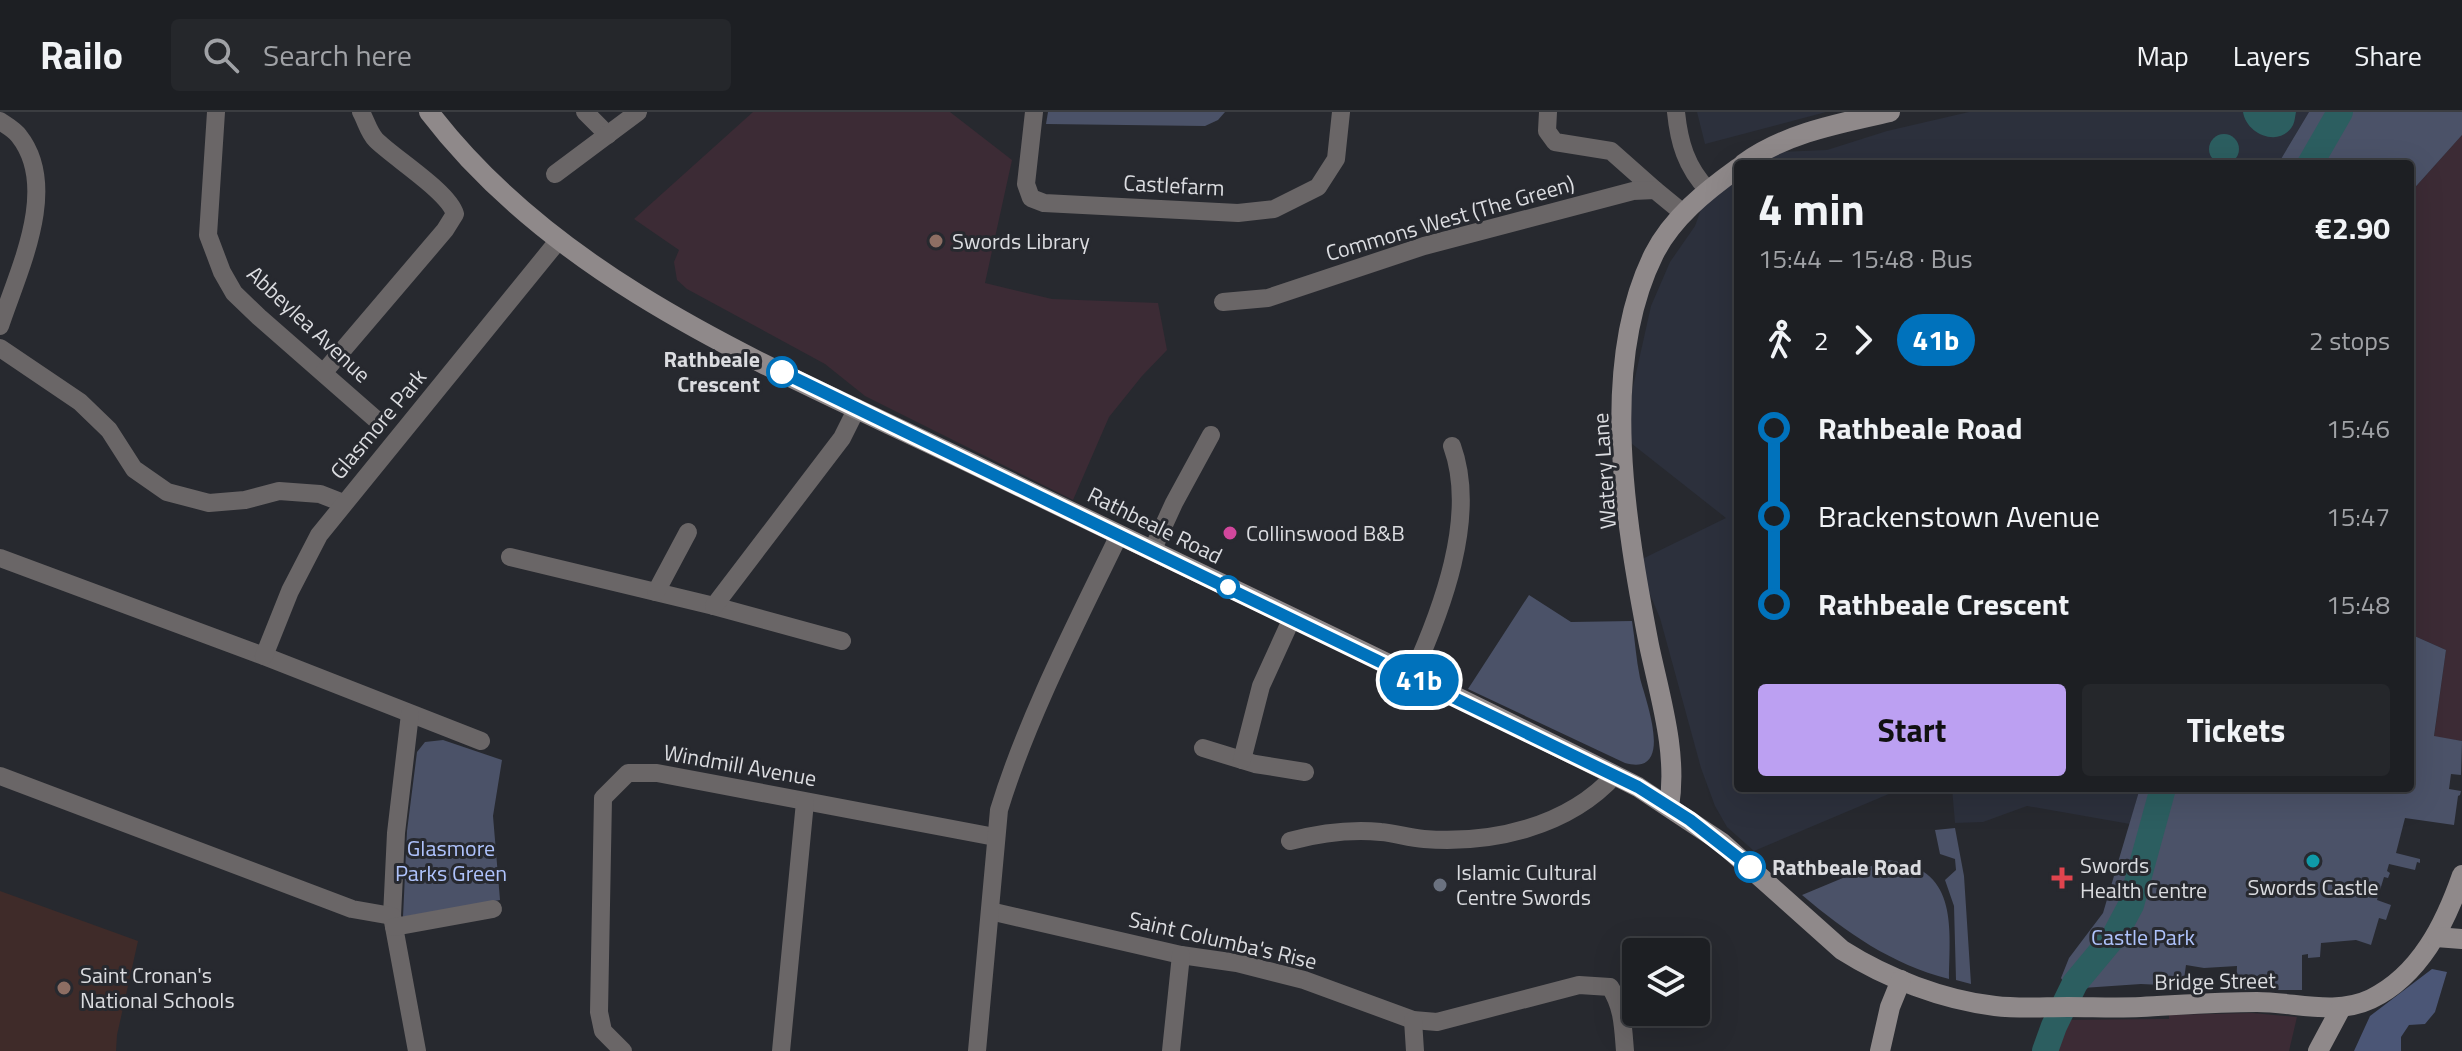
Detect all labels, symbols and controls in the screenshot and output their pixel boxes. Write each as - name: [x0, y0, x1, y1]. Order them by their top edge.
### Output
- search box: [171, 19, 731, 91]
- text: Railo: [40, 26, 123, 84]
- text: Search here: [263, 32, 412, 78]
- icon: search: [199, 33, 243, 77]
- text: Map: [2136, 34, 2189, 77]
- text: Layers: [2233, 34, 2310, 77]
- text: Share: [2354, 34, 2422, 77]
- street label: Castlefarm: [1122, 165, 1226, 205]
- street label: Commons West (The Green): [1322, 166, 1578, 270]
- text: 4 min: [1758, 175, 1865, 242]
- text: €2.90: [2315, 205, 2390, 251]
- place label: Swords Library: [952, 224, 1090, 258]
- marker: Swords Library: [927, 232, 945, 250]
- text: 15:44 – 15:48 · Bus: [1758, 239, 1973, 278]
- street label: Abbeylea Avenue: [239, 257, 379, 391]
- icon: walk: [1758, 318, 1802, 362]
- icon: forward: [1841, 318, 1885, 362]
- text: 41b: [1913, 318, 1959, 361]
- text: 2: [1814, 321, 1829, 360]
- text: 2 stops: [2309, 321, 2390, 360]
- place label: Rathbeale Crescent: [663, 342, 760, 401]
- marker: Rathbeale Crescent: [767, 357, 797, 387]
- street label: Glasmore Park: [321, 361, 435, 487]
- text: Rathbeale Road: [1818, 405, 2022, 451]
- text: 15:46: [2326, 409, 2390, 448]
- street label: Watery Lane: [1583, 412, 1625, 530]
- street label: Rathbeale Road: [1082, 478, 1228, 572]
- text: Brackenstown Avenue: [1818, 493, 2100, 539]
- text: 15:47: [2326, 497, 2390, 536]
- place label: Collinswood B&B: [1246, 516, 1405, 550]
- marker: Collinswood B&B: [1221, 524, 1239, 542]
- unlabelled marker: [1217, 576, 1239, 598]
- text: Rathbeale Crescent: [1818, 581, 2069, 627]
- text: 15:48: [2326, 585, 2390, 624]
- line badge: 41b: [1373, 654, 1465, 706]
- text: 41b: [1396, 658, 1442, 701]
- button: Start: [1758, 684, 2066, 776]
- button: Tickets: [2082, 684, 2390, 776]
- street label: Windmill Avenue: [661, 735, 819, 795]
- park label: Glasmore Parks Green: [395, 831, 507, 890]
- place label: Swords Health Centre: [2080, 848, 2207, 907]
- place label: Rathbeale Road: [1772, 850, 1922, 884]
- marker: Rathbeale Road: [1735, 852, 1765, 882]
- marker: Swords Castle: [2304, 852, 2322, 870]
- place label: Islamic Cultural Centre Swords: [1456, 855, 1597, 914]
- marker: Swords Health Centre: [2051, 867, 2073, 889]
- place label: Swords Castle: [2247, 870, 2379, 904]
- marker: Islamic Cultural Centre Swords: [1431, 876, 1449, 894]
- street label: Saint Columba's Rise: [1125, 902, 1321, 978]
- park label: Castle Park: [2091, 920, 2195, 954]
- map controls: [1622, 938, 1710, 1026]
- button: layers: [1622, 938, 1710, 1026]
- place label: Saint Cronan's National Schools: [80, 958, 235, 1017]
- street label: Bridge Street: [2154, 963, 2276, 999]
- marker: Saint Cronan's National Schools: [55, 979, 73, 997]

